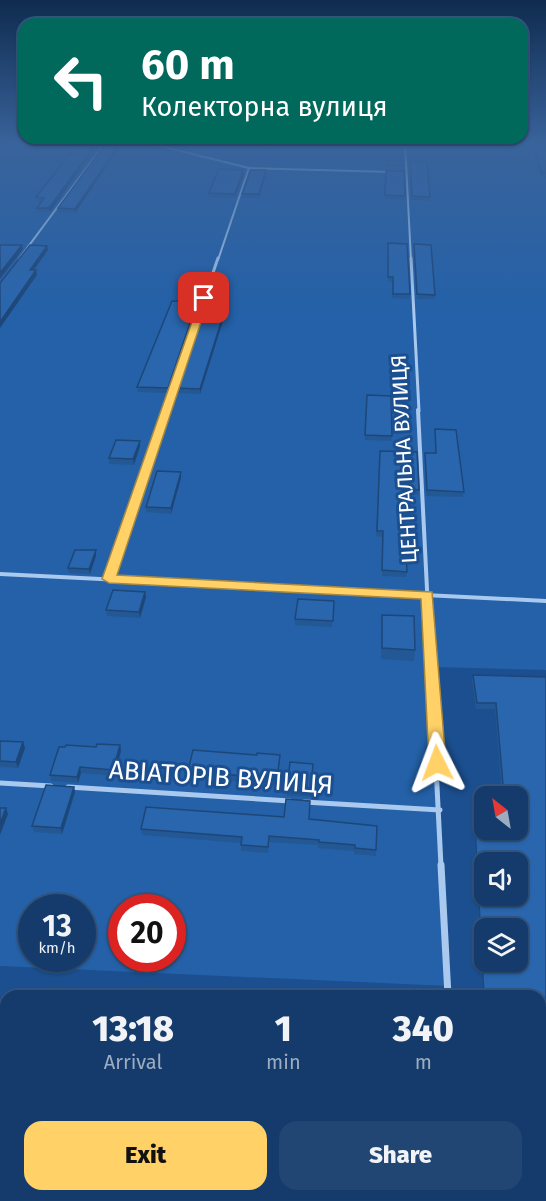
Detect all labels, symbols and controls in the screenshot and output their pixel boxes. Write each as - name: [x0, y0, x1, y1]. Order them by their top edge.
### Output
- text: 60 m: [141, 40, 235, 90]
- icon: left: [42, 42, 120, 120]
- text: Колекторна вулиця: [141, 91, 388, 123]
- pin: [178, 272, 229, 323]
- icon: arrive: [187, 281, 220, 314]
- street label: ЦЕНТРАЛЬНА ВУЛИЦЯ: [386, 354, 422, 564]
- position arrow: [405, 731, 469, 795]
- street label: АВІАТОРІВ ВУЛИЦЯ: [108, 754, 334, 801]
- north arrow: [474, 786, 528, 840]
- map controls: [474, 786, 528, 972]
- button: sound: [474, 852, 528, 906]
- speed limit sign: 20: [108, 894, 186, 972]
- text: 13: [42, 908, 72, 944]
- button: layers: [474, 918, 528, 972]
- text: km/h: [38, 939, 76, 957]
- text: 13:18: [92, 1007, 174, 1051]
- text: 1: [275, 1007, 292, 1051]
- text: 340: [393, 1007, 454, 1051]
- text: Arrival: [104, 1050, 162, 1074]
- text: min: [266, 1050, 301, 1074]
- text: m: [415, 1050, 432, 1074]
- button: Exit: [24, 1121, 267, 1190]
- button: Share: [279, 1121, 522, 1190]

